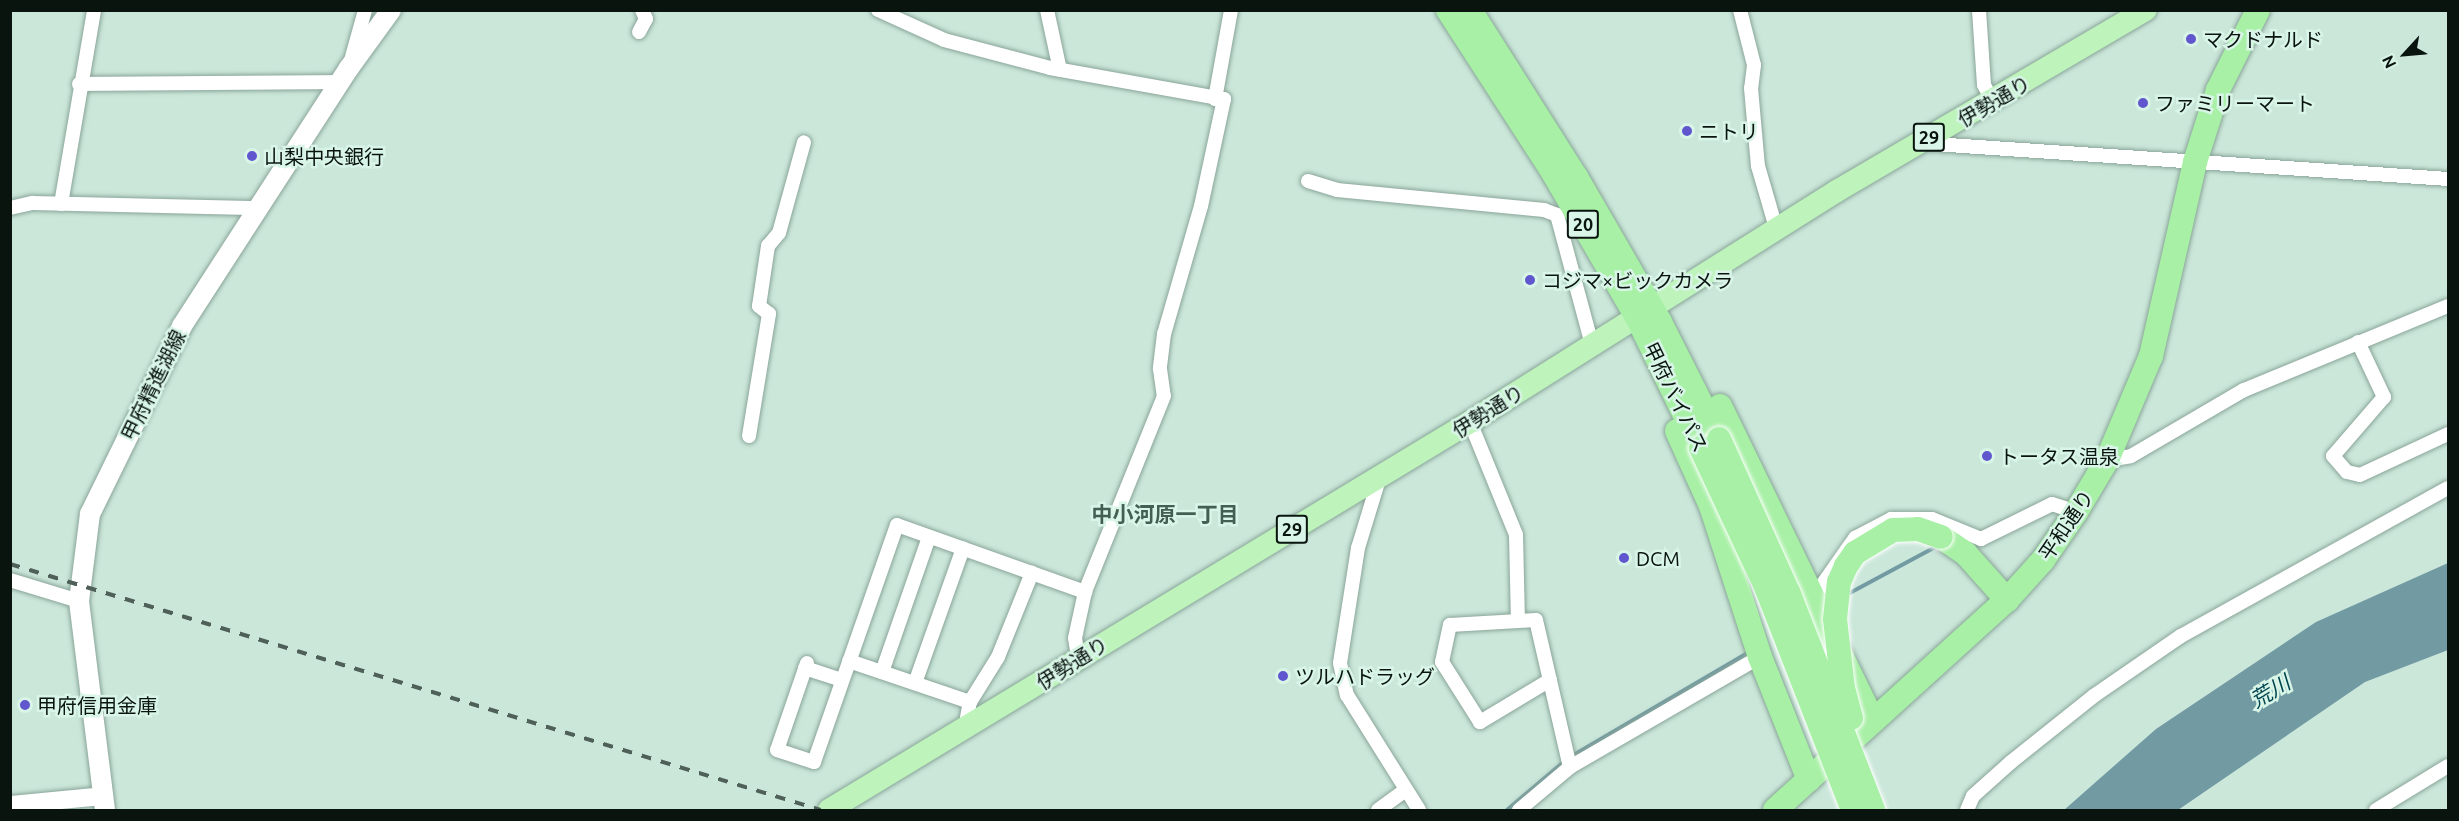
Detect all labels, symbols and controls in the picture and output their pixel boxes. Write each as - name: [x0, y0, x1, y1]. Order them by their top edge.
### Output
- north arrow: [2375, 24, 2435, 84]
- place label: マクドナルド: [2203, 27, 2323, 51]
- marker: マクドナルド: [2184, 32, 2198, 46]
- text: N: [2378, 53, 2400, 71]
- street label: 伊勢通り: [1953, 71, 2035, 131]
- place label: ファミリーマート: [2155, 91, 2315, 115]
- marker: ファミリーマート: [2136, 96, 2150, 110]
- place label: ニトリ: [1699, 119, 1759, 143]
- road number: 29: [1912, 122, 1946, 152]
- marker: ニトリ: [1680, 124, 1694, 138]
- place label: 山梨中央銀行: [264, 144, 384, 168]
- marker: 山梨中央銀行: [245, 149, 259, 163]
- road number: 20: [1566, 209, 1600, 239]
- place label: コジマ×ビックカメラ: [1542, 268, 1733, 292]
- marker: コジマ×ビックカメラ: [1523, 273, 1537, 287]
- street label: 甲府精進湖線: [116, 326, 190, 444]
- street label: 甲府バイパス: [1639, 338, 1713, 456]
- street label: 伊勢通り: [1448, 380, 1528, 442]
- place label: トータス温泉: [1999, 444, 2119, 468]
- marker: トータス温泉: [1980, 449, 1994, 463]
- street label: 平和通り: [2034, 485, 2098, 565]
- district label: 中小河原一丁目: [1092, 501, 1238, 527]
- road number: 29: [1276, 514, 1308, 544]
- place label: DCM: [1636, 546, 1680, 570]
- marker: DCM: [1617, 551, 1631, 565]
- street label: 伊勢通り: [1032, 632, 1112, 694]
- place label: ツルハドラッグ: [1295, 664, 1435, 688]
- marker: ツルハドラッグ: [1276, 669, 1290, 683]
- water label: 荒川: [2246, 669, 2294, 713]
- place label: 甲府信用金庫: [37, 693, 157, 717]
- marker: 甲府信用金庫: [18, 698, 32, 712]

